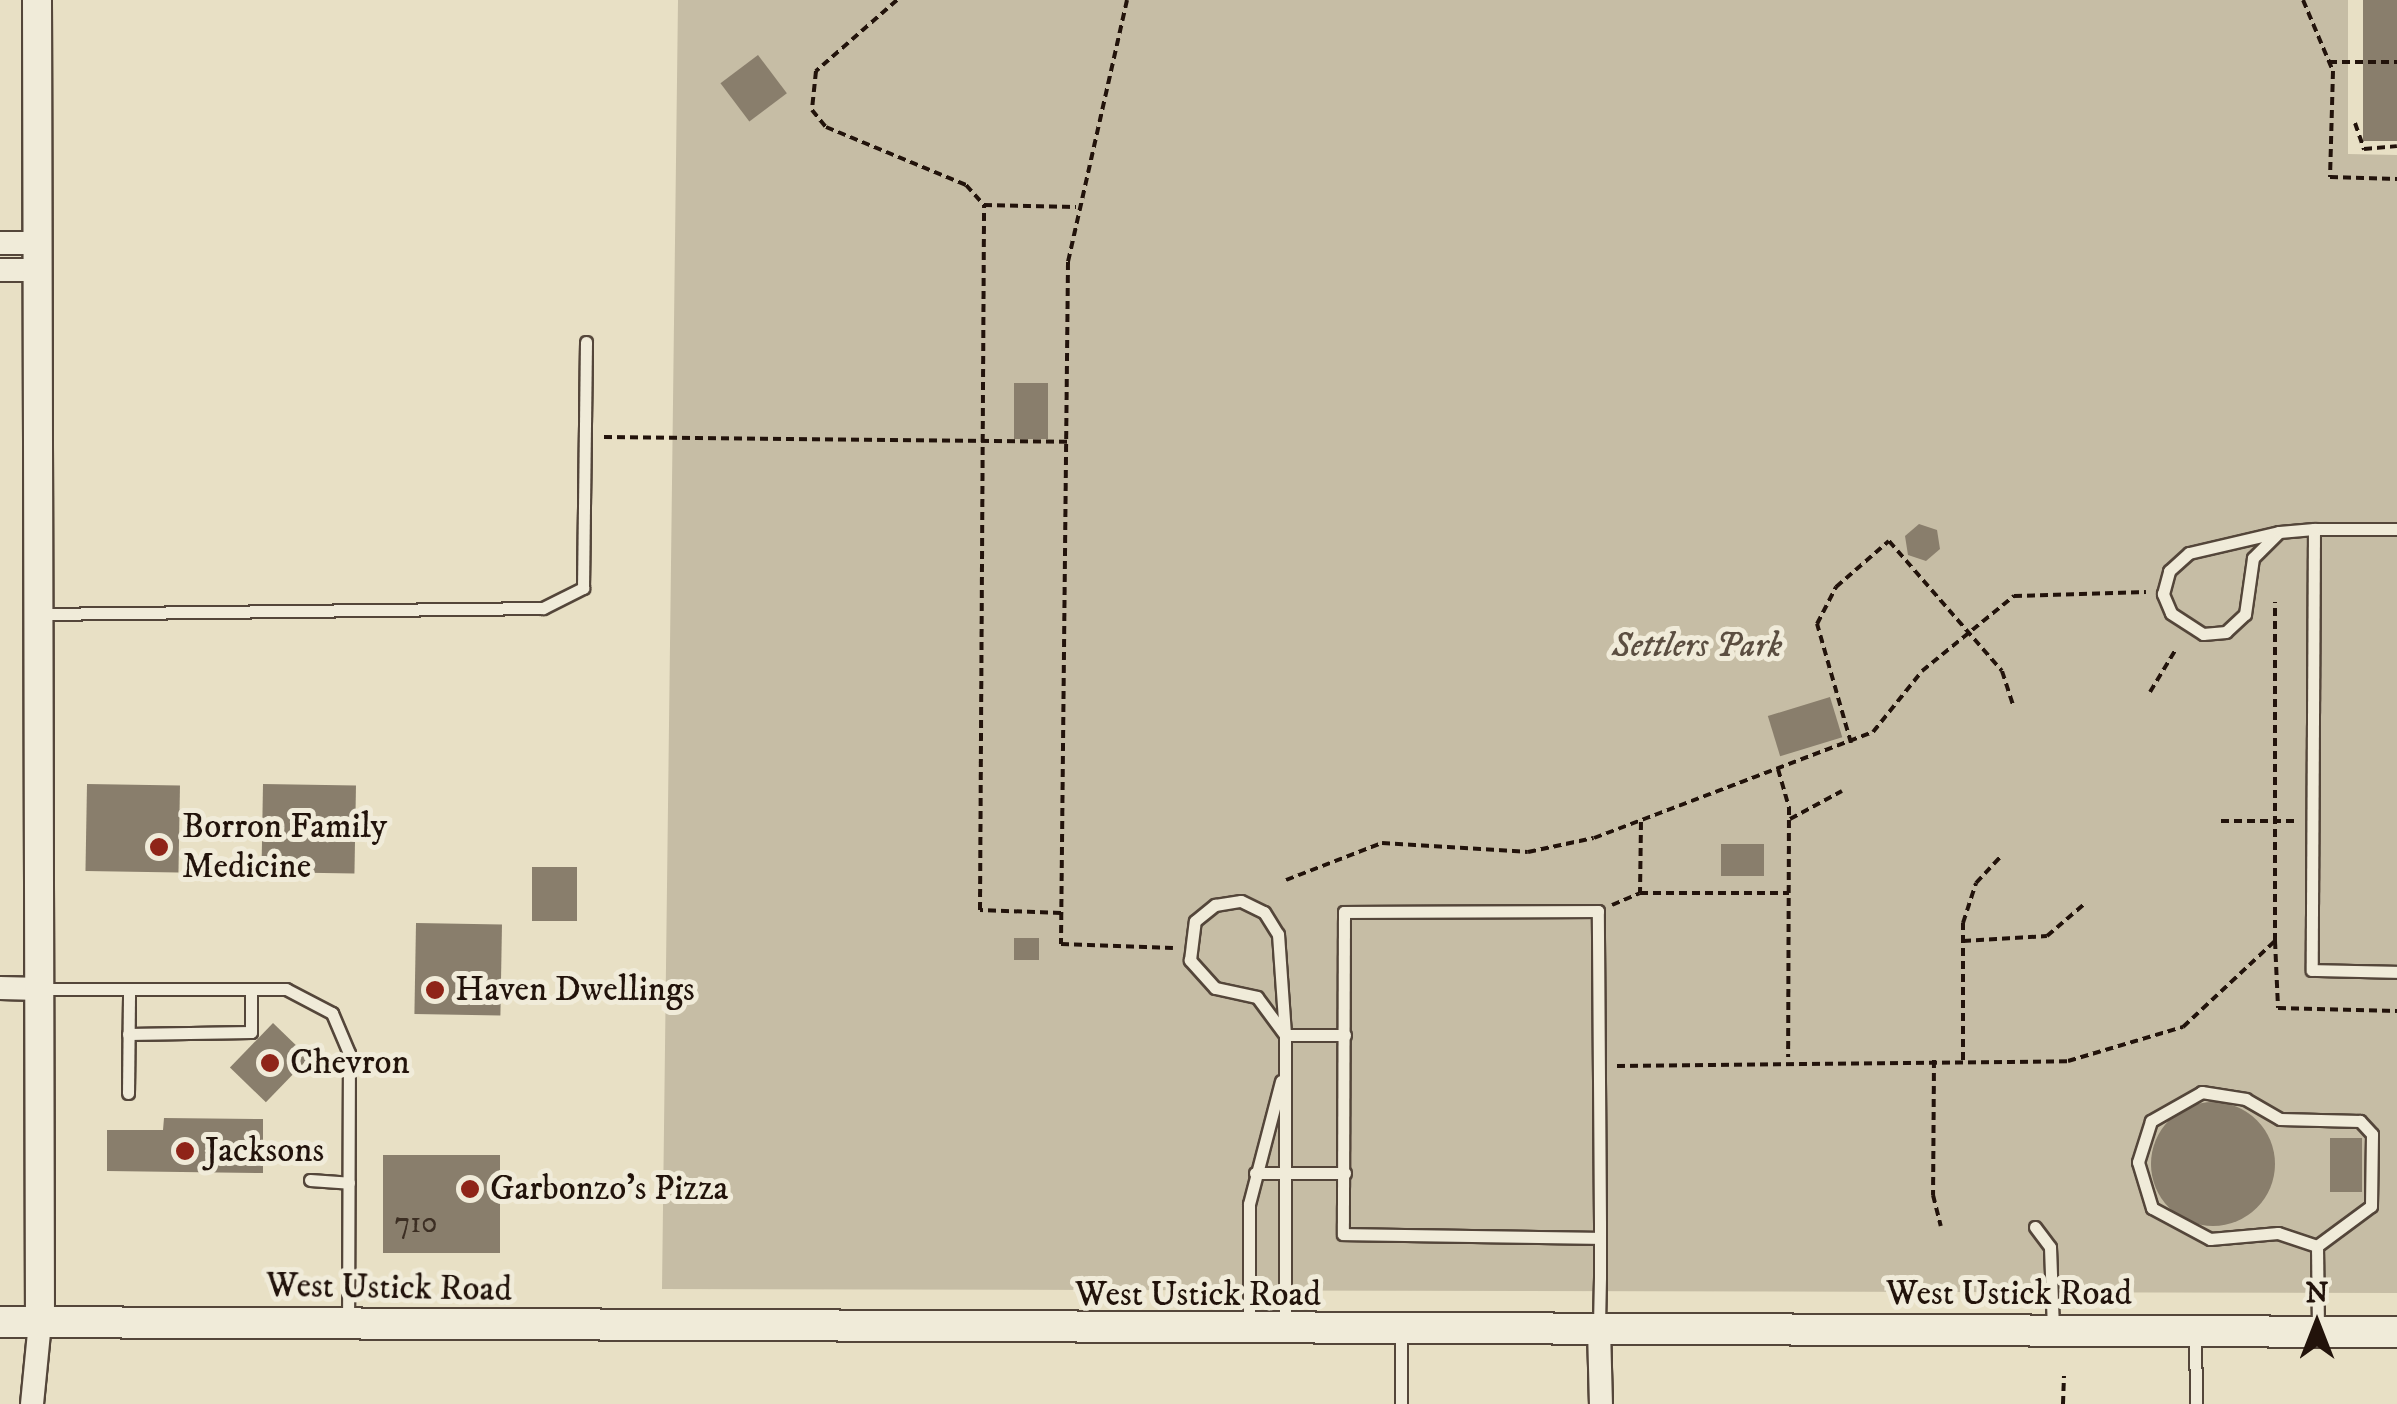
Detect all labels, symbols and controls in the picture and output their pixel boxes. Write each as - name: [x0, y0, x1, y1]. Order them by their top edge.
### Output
- park label: Settlers Park: [1612, 625, 1782, 667]
- place label: Borron Family Medicine: [182, 806, 387, 888]
- marker: Borron Family Medicine: [146, 834, 172, 860]
- place label: Haven Dwellings: [455, 969, 695, 1011]
- marker: Haven Dwellings: [424, 979, 446, 1001]
- place label: Chevron: [290, 1042, 410, 1084]
- marker: Chevron: [259, 1052, 281, 1074]
- place label: Jacksons: [205, 1130, 324, 1172]
- marker: Jacksons: [174, 1140, 196, 1162]
- place label: Garbonzo's Pizza: [490, 1168, 728, 1210]
- marker: Garbonzo's Pizza: [459, 1178, 481, 1200]
- house number: 710: [395, 1206, 437, 1242]
- street label: West Ustick Road: [266, 1265, 512, 1311]
- street label: West Ustick Road: [1886, 1273, 2132, 1315]
- street label: West Ustick Road: [1075, 1274, 1321, 1316]
- north arrow: [2267, 1274, 2367, 1374]
- text: N: [2306, 1276, 2328, 1311]

